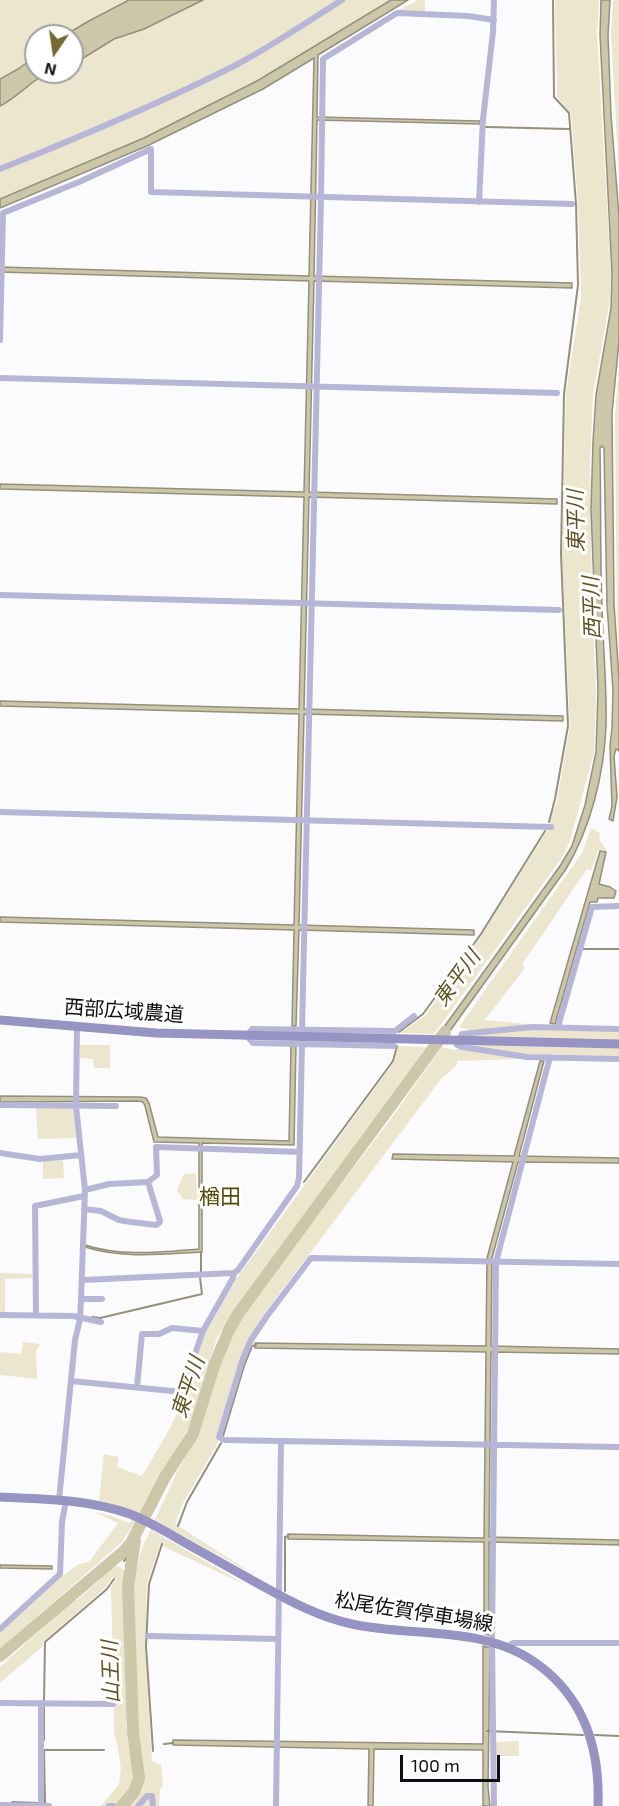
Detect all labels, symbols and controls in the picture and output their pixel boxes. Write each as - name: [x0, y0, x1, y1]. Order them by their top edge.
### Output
- north arrow: [24, 24, 84, 84]
- text: N: [43, 60, 58, 81]
- water label: 東平川: [563, 489, 589, 553]
- water label: 西平川: [578, 576, 606, 640]
- water label: 東平川: [428, 945, 486, 1011]
- street label: 西部広域農道: [63, 995, 185, 1027]
- district label: 楢田: [199, 1184, 241, 1210]
- water label: 東平川: [166, 1353, 210, 1421]
- street label: 松尾佐賀停車場線: [333, 1588, 495, 1636]
- water label: 山王川: [97, 1640, 125, 1704]
- scale bar: [403, 1743, 504, 1781]
- text: 100 m: [411, 1754, 460, 1776]

